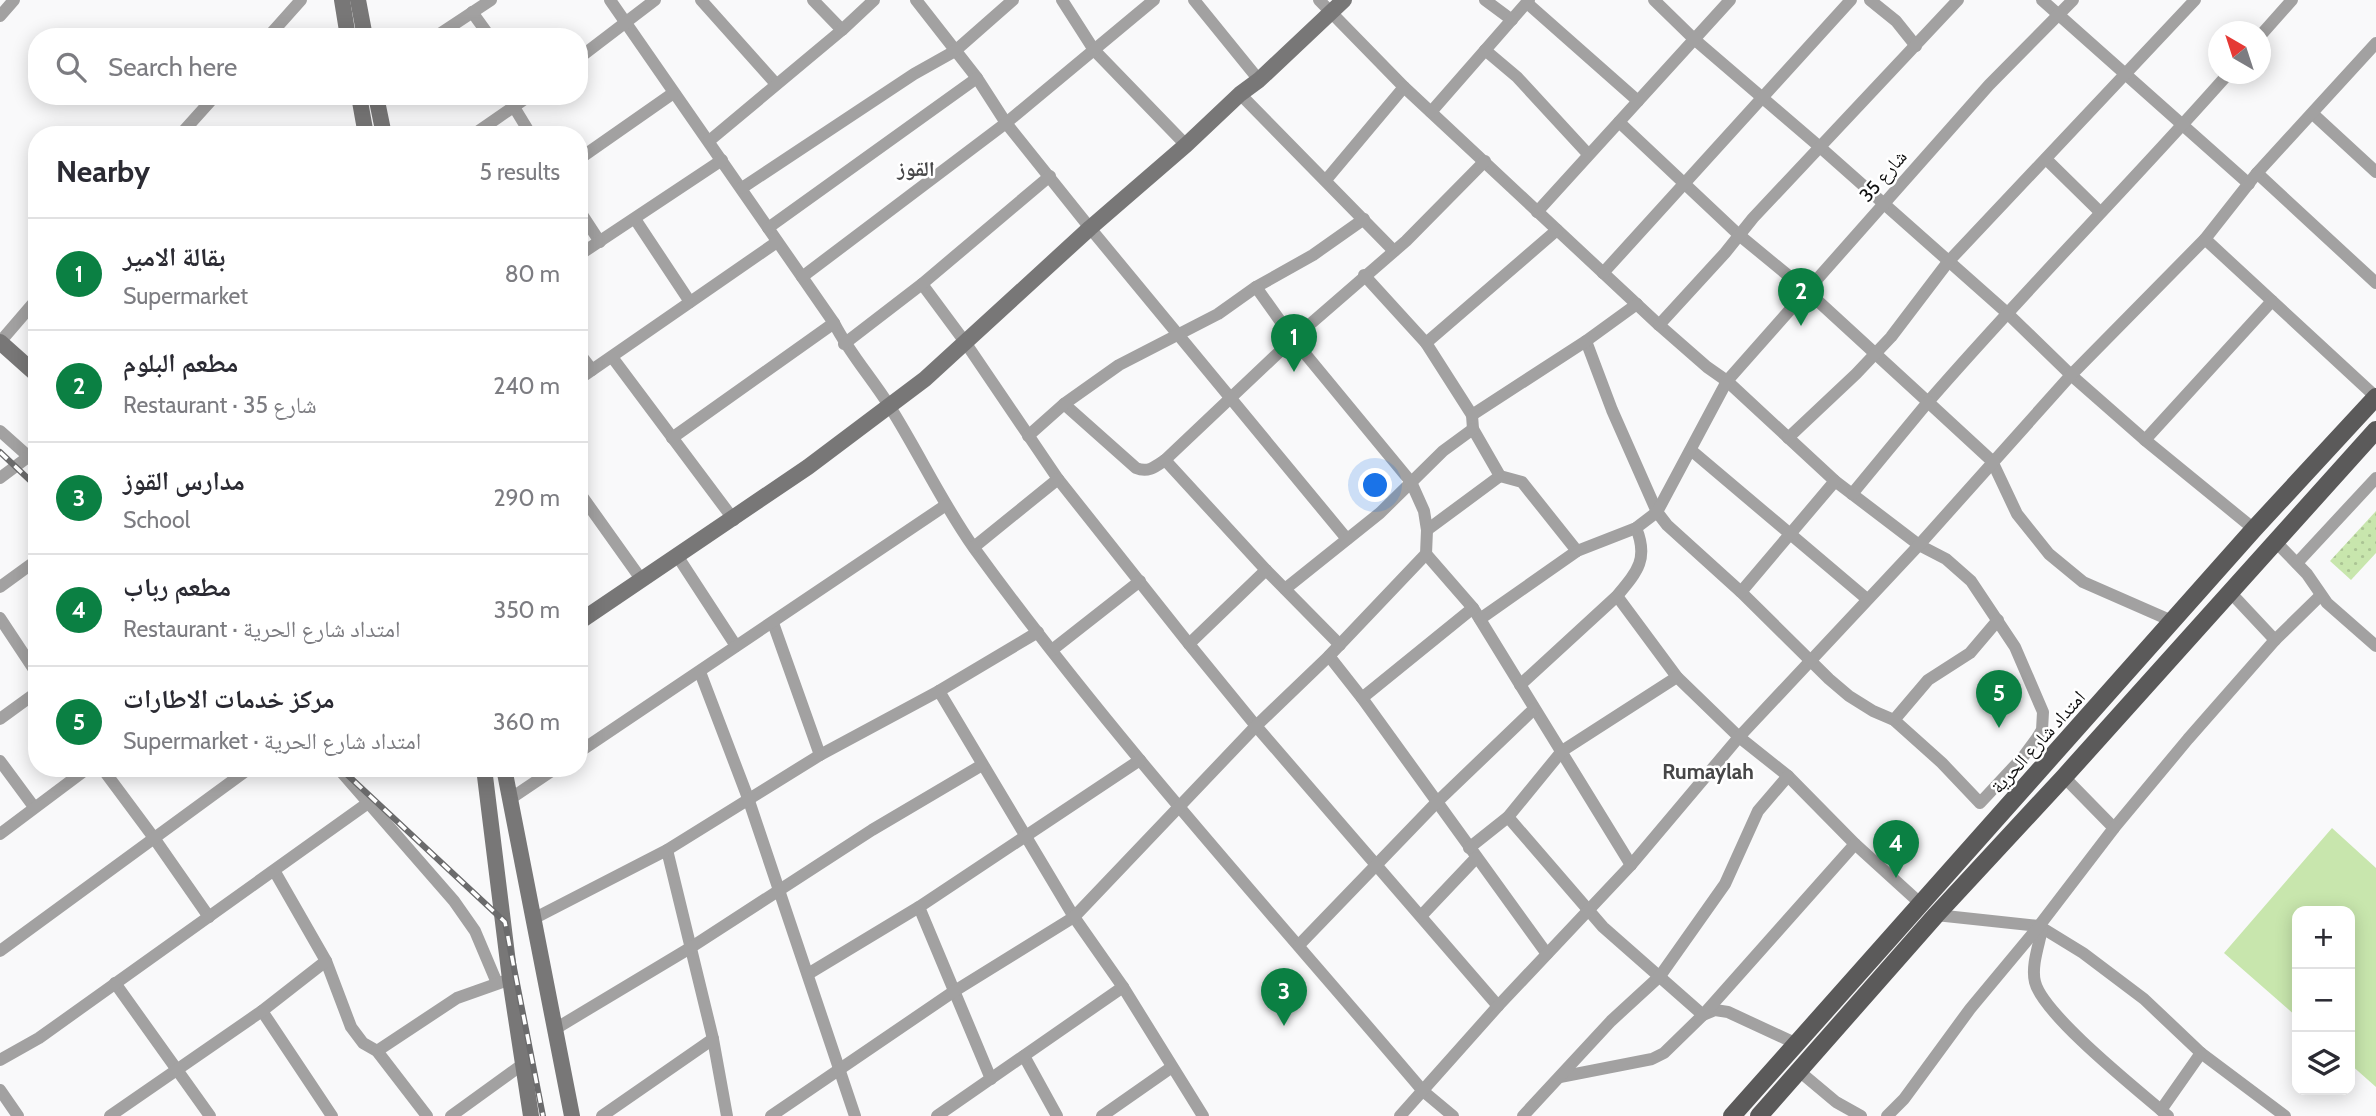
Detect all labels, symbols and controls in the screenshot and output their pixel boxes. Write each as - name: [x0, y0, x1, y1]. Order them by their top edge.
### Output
- north arrow: [2208, 21, 2271, 84]
- search box: [28, 28, 588, 105]
- icon: search: [52, 48, 90, 86]
- text: Search here: [108, 51, 237, 83]
- street label: شارع 35: [1854, 145, 1912, 207]
- text: Nearby: [56, 153, 150, 190]
- district label: القوز: [896, 156, 935, 181]
- text: 5 results: [479, 158, 560, 186]
- text: بقالة الامير: [123, 241, 225, 273]
- text: 1: [75, 260, 83, 288]
- text: 80 m: [505, 260, 560, 288]
- pin: 2: [1778, 268, 1824, 326]
- text: Supermarket: [123, 282, 248, 310]
- pin: 1: [1271, 314, 1317, 372]
- text: مطعم البلوم: [123, 347, 238, 379]
- text: 2: [73, 372, 85, 400]
- text: 240 m: [493, 372, 560, 400]
- text: Restaurant · شارع 35: [123, 391, 317, 419]
- text: مدارس القوز: [123, 465, 245, 497]
- your location: [1358, 468, 1392, 502]
- text: 3: [73, 484, 85, 512]
- text: 290 m: [493, 484, 560, 512]
- text: School: [123, 506, 190, 534]
- text: مطعم رباب: [123, 571, 231, 603]
- text: 4: [72, 596, 86, 624]
- text: 350 m: [494, 596, 560, 624]
- text: Restaurant · امتداد شارع الحرية: [123, 615, 400, 643]
- pin: 5: [1976, 670, 2022, 728]
- text: مركز خدمات الاطارات: [123, 683, 335, 715]
- street label: امتداد شارع الحرية: [1986, 686, 2090, 798]
- text: 5: [73, 708, 85, 736]
- text: 360 m: [493, 708, 560, 736]
- text: Supermarket · امتداد شارع الحرية: [123, 727, 421, 755]
- district label: Rumaylah: [1662, 759, 1754, 784]
- pin: 4: [1873, 820, 1919, 878]
- map controls: [2292, 906, 2355, 1095]
- button: +: [2292, 906, 2355, 969]
- pin: 3: [1261, 968, 1307, 1026]
- button: −: [2292, 969, 2355, 1032]
- button: layers: [2292, 1032, 2355, 1095]

